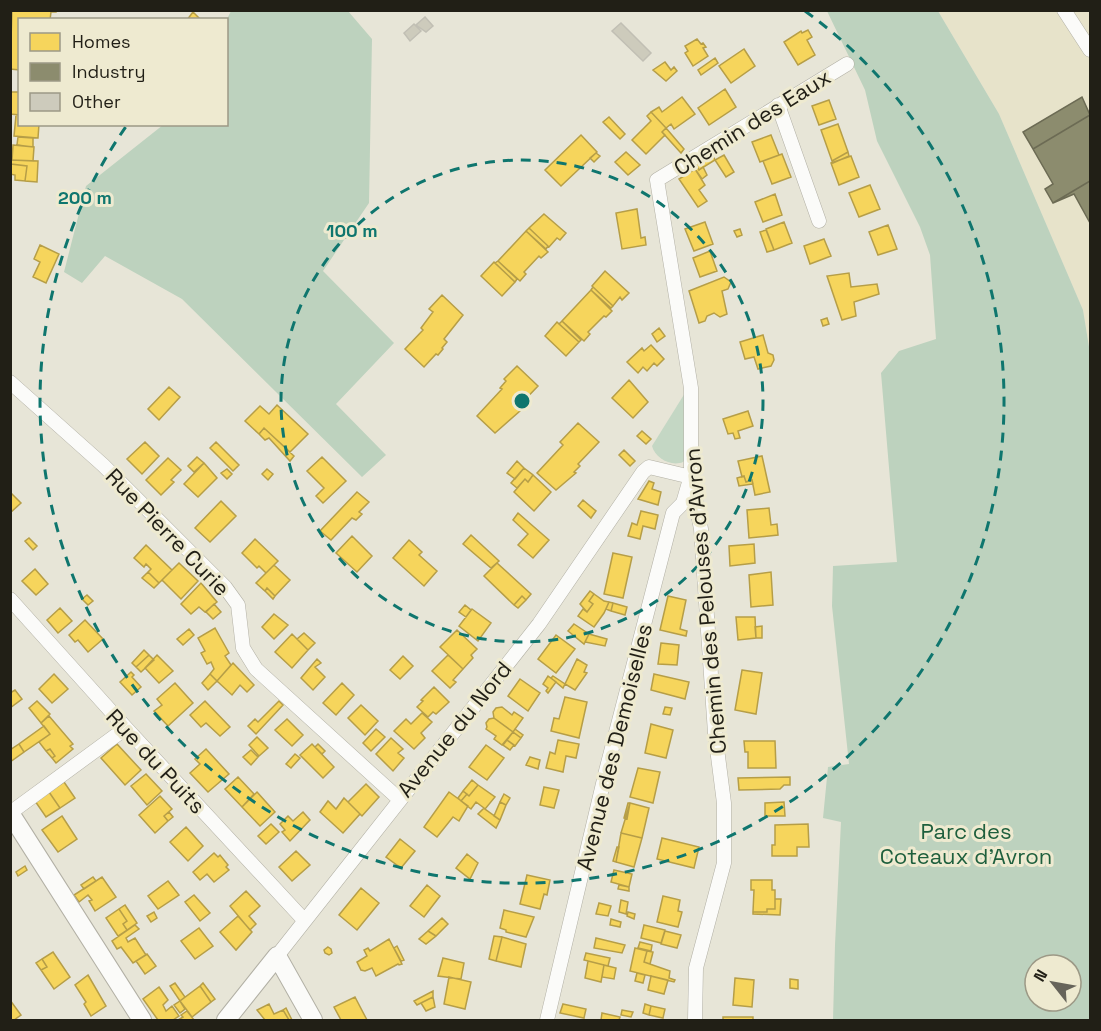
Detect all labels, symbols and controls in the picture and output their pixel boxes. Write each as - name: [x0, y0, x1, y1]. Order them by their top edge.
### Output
- legend: [18, 18, 228, 126]
- text: Homes: [72, 30, 131, 53]
- text: Industry: [72, 60, 145, 83]
- street label: Chemin des Eaux: [668, 62, 836, 182]
- text: Other: [72, 90, 121, 113]
- text: 200 m: [58, 186, 112, 209]
- text: 100 m: [326, 219, 378, 242]
- centre of rings: [512, 391, 532, 411]
- street label: Chemin des Pelouses d'Avron: [678, 447, 732, 755]
- street label: Rue Pierre Curie: [100, 462, 236, 602]
- street label: Avenue des Demoiselles: [570, 621, 658, 873]
- street label: Avenue du Nord: [391, 655, 517, 803]
- street label: Rue du Puits: [100, 703, 212, 819]
- park label: Parc des Coteaux d'Avron: [880, 817, 1052, 870]
- north arrow: [1023, 953, 1083, 1013]
- text: N: [1029, 966, 1052, 986]

